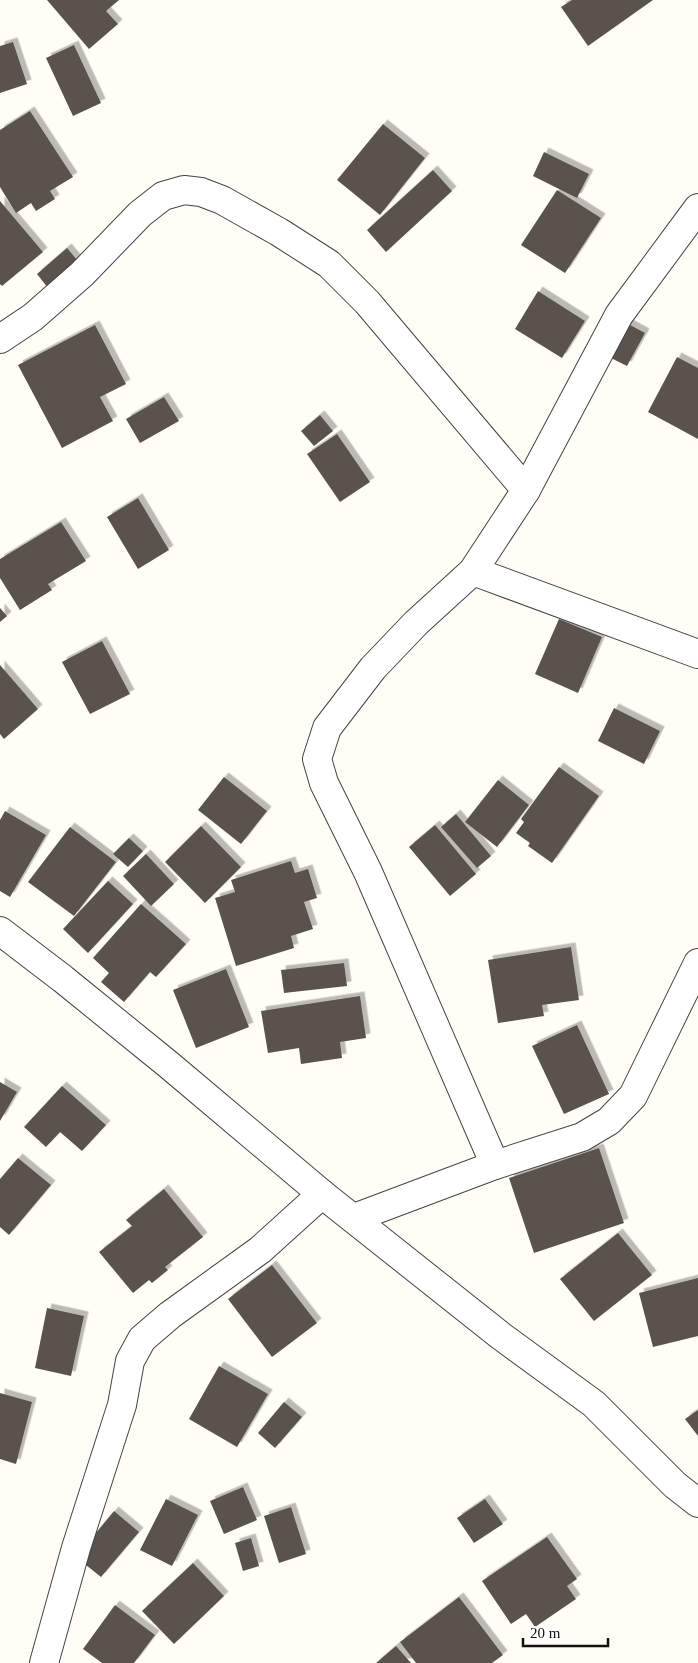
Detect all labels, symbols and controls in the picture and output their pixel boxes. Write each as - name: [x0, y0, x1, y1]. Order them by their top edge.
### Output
- scale bar: [523, 1616, 608, 1648]
- text: 20 m: [530, 1625, 561, 1641]

